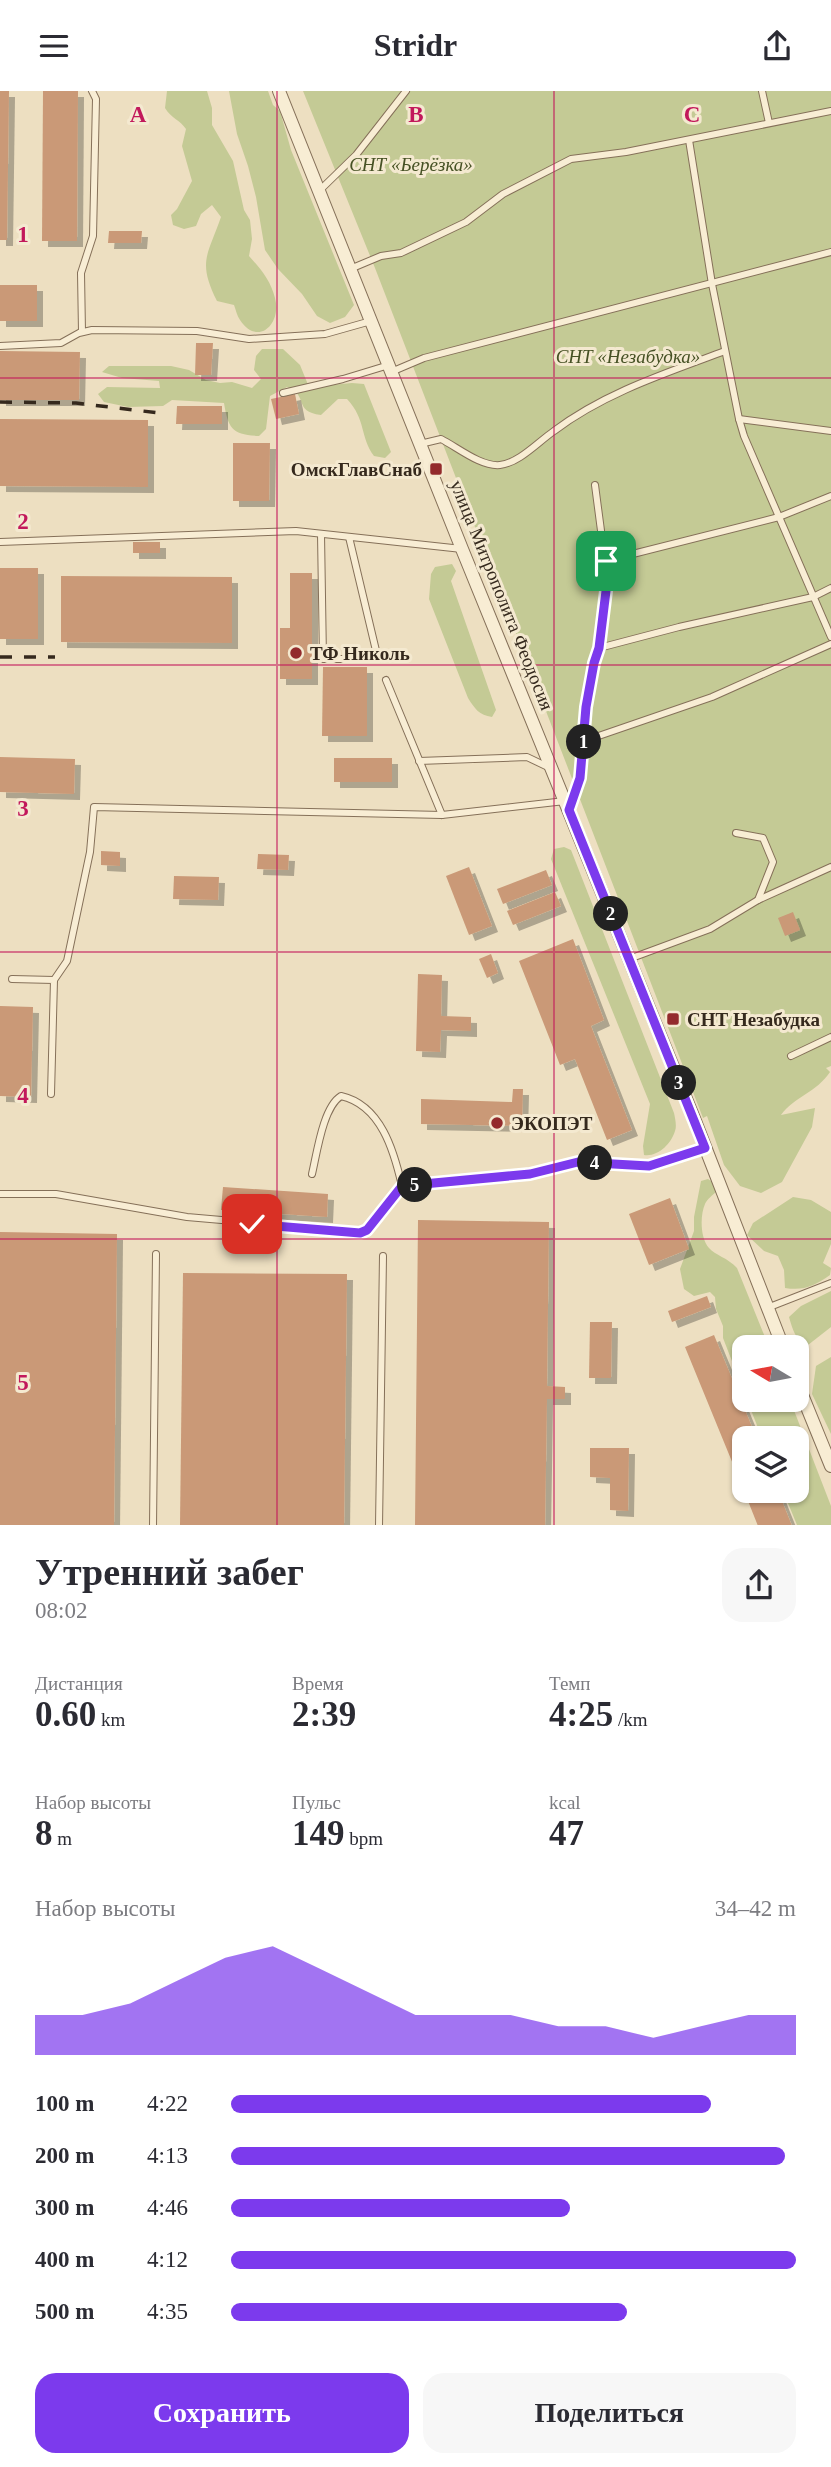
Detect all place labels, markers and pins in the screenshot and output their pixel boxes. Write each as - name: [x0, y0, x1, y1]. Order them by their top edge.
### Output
- place label: ОмскГлавСнаб: [291, 459, 422, 480]
- marker: ОмскГлавСнаб: [428, 461, 444, 477]
- pin: [576, 531, 636, 591]
- place label: ТФ Николь: [310, 643, 410, 664]
- marker: ТФ Николь: [288, 645, 304, 661]
- pin: 1: [566, 725, 602, 759]
- pin: 2: [594, 897, 628, 931]
- place label: СНТ Незабудка: [687, 1009, 821, 1030]
- marker: СНТ Незабудка: [665, 1011, 681, 1027]
- pin: 3: [662, 1065, 696, 1101]
- place label: ЭКОПЭТ: [511, 1113, 593, 1134]
- marker: ЭКОПЭТ: [489, 1115, 505, 1131]
- pin: 4: [578, 1145, 612, 1181]
- pin: 5: [398, 1167, 432, 1203]
- pin: [222, 1194, 282, 1254]

